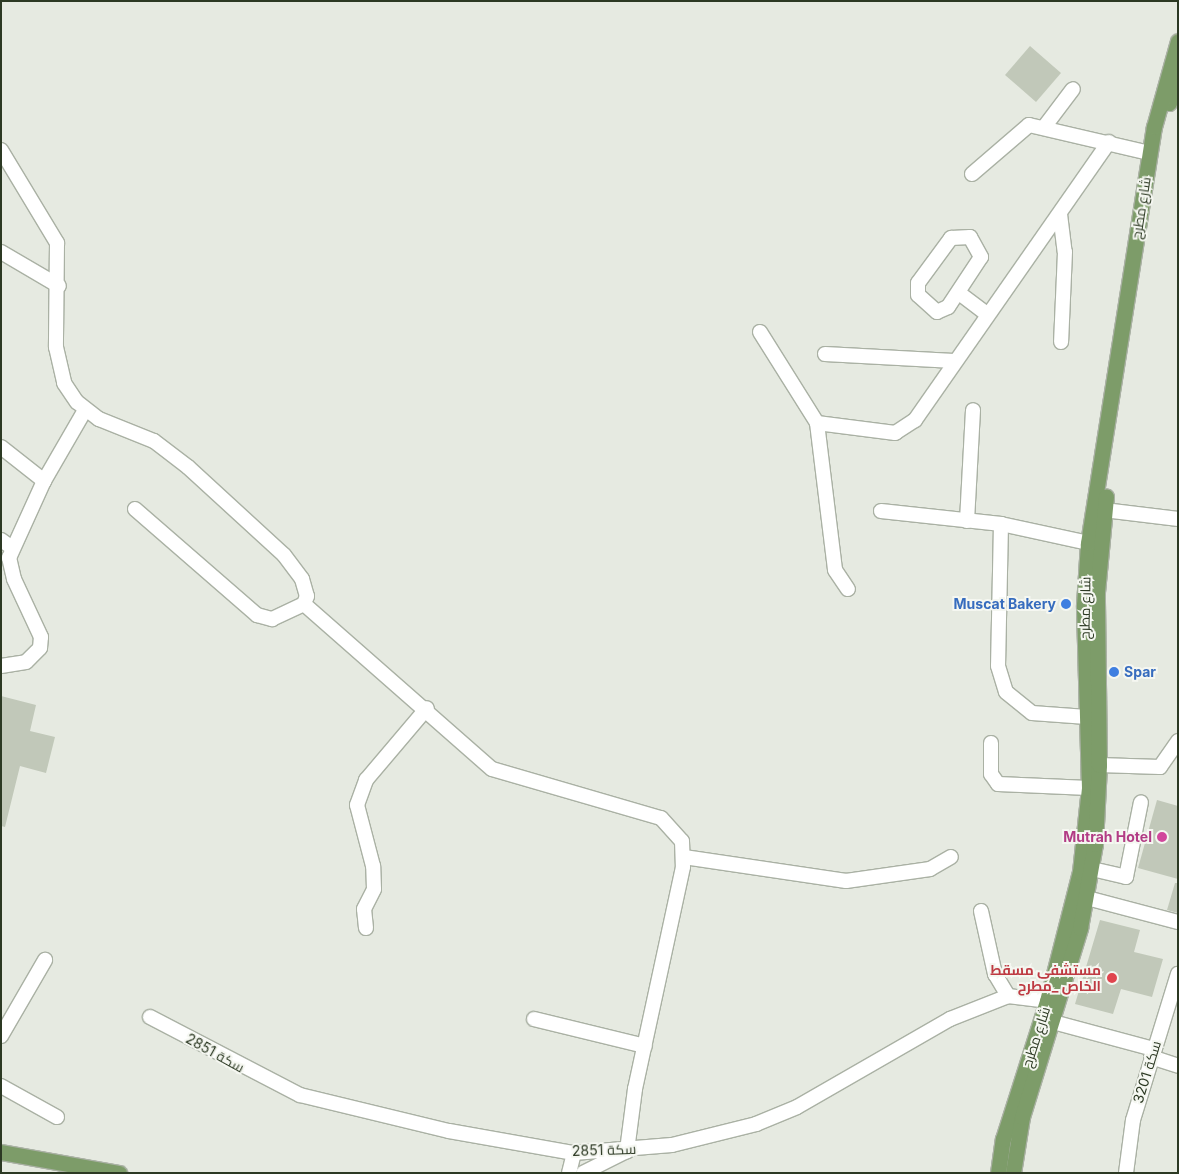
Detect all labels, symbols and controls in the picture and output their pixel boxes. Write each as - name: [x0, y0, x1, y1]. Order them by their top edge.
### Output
- street label: شارع مطرح: [1128, 176, 1154, 240]
- street label: شارع مطرح: [1076, 576, 1094, 640]
- place label: Muscat Bakery: [954, 596, 1056, 612]
- marker: Muscat Bakery: [1060, 598, 1072, 610]
- place label: Spar: [1124, 664, 1156, 680]
- marker: Spar: [1108, 666, 1120, 678]
- place label: Mutrah Hotel: [1063, 829, 1152, 845]
- marker: Mutrah Hotel: [1156, 831, 1168, 843]
- place label: مستشفى مسقط الخاص _مطرح: [990, 962, 1101, 994]
- marker: مستشفى مسقط الخاص _مطرح: [1105, 971, 1119, 985]
- street label: شارع مطرح: [1018, 1005, 1054, 1069]
- street label: سكة 2851: [183, 1030, 247, 1076]
- street label: سكة 3201: [1130, 1039, 1164, 1105]
- street label: سكة 2851: [572, 1140, 636, 1160]

